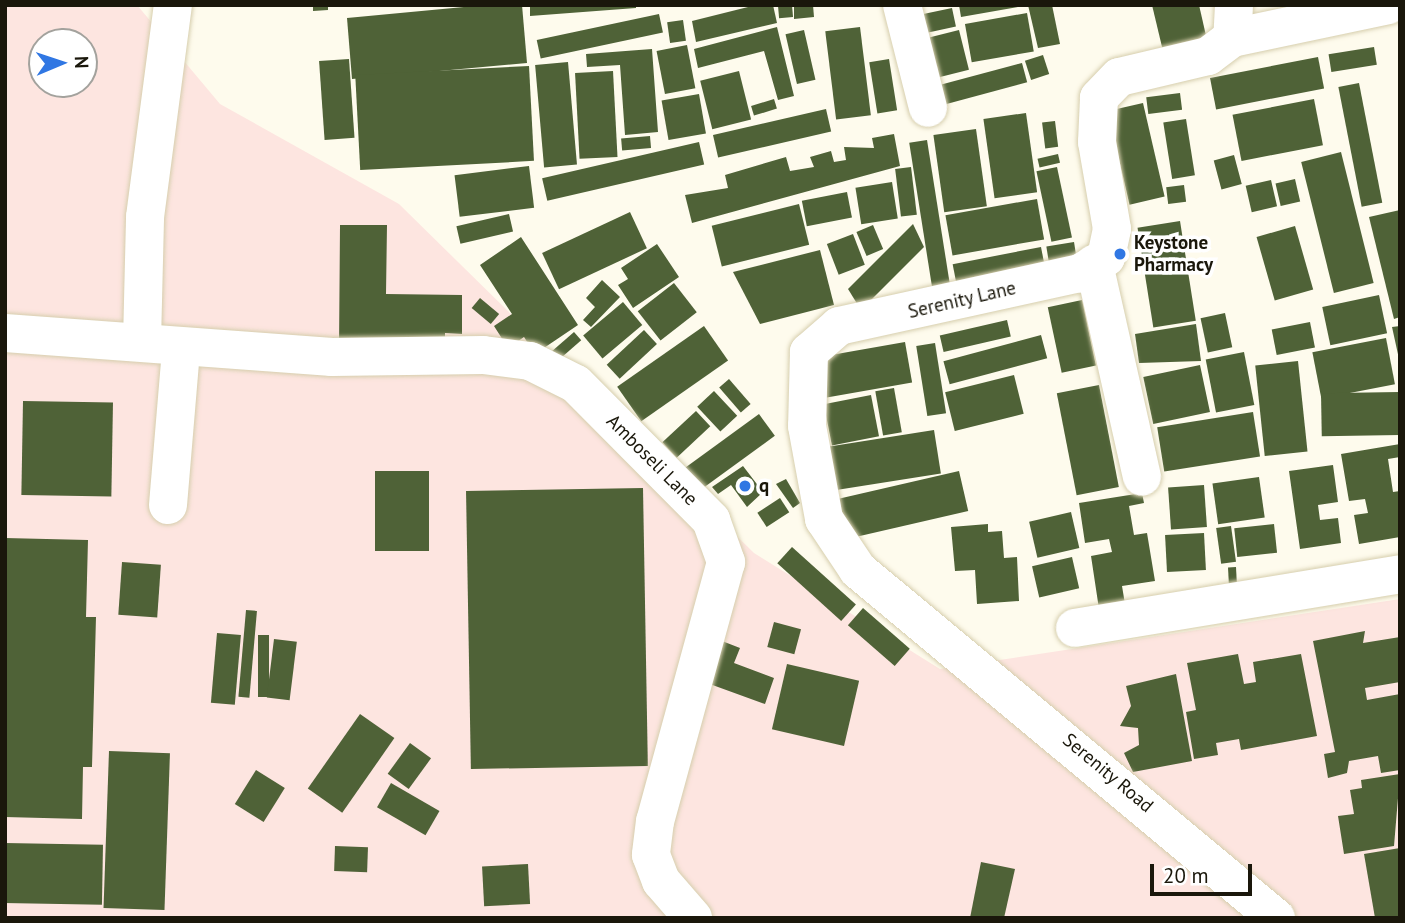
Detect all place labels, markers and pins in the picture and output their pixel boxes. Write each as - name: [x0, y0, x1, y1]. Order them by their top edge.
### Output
- place label: Keystone Pharmacy: [1134, 232, 1213, 276]
- marker: Keystone Pharmacy: [1112, 246, 1128, 262]
- place label: q: [759, 475, 769, 497]
- marker: q: [737, 478, 753, 494]

